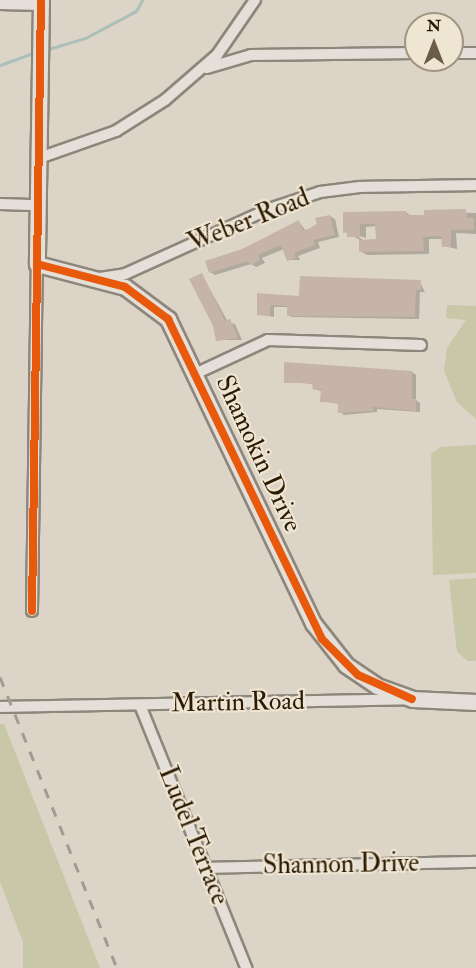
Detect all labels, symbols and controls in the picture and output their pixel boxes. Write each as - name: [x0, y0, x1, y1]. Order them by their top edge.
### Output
- north arrow: [404, 12, 464, 72]
- text: N: [427, 16, 441, 36]
- street label: Weber Road: [184, 183, 314, 259]
- street label: Shamokin Drive: [208, 371, 308, 537]
- street label: Martin Road: [171, 686, 305, 720]
- street label: Ludel Terrace: [151, 762, 235, 910]
- street label: Shannon Drive: [263, 848, 419, 882]

